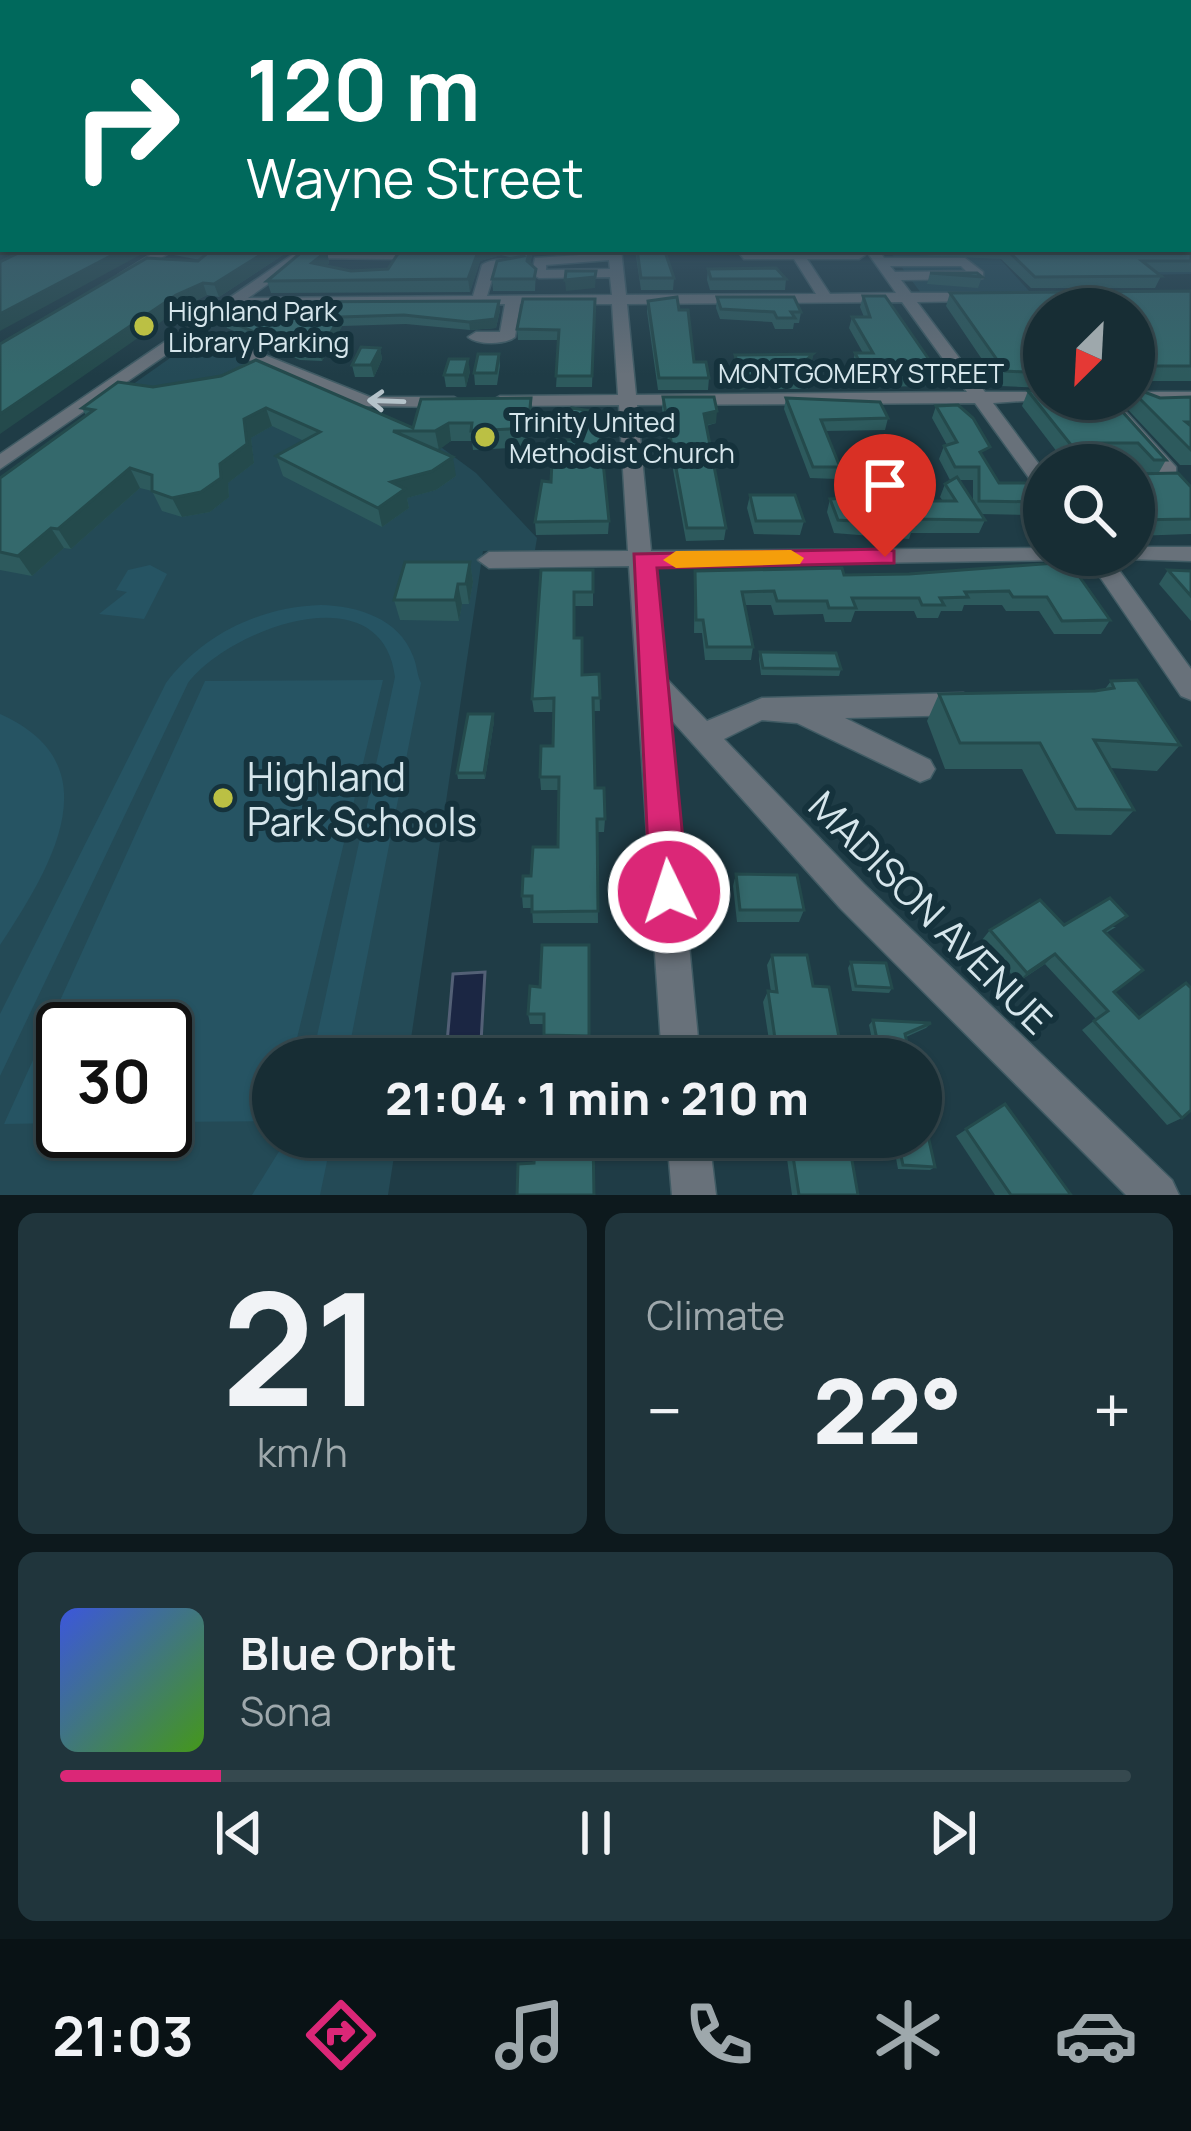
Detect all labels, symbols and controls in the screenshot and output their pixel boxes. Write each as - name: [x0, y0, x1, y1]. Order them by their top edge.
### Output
- text: 120 m: [246, 31, 480, 146]
- icon: right: [48, 48, 204, 204]
- text: Wayne Street: [246, 140, 584, 214]
- north arrow: [1023, 288, 1155, 420]
- map controls: [1023, 288, 1155, 576]
- place label: Highland Park Library Parking: [168, 292, 350, 360]
- marker: Highland Park Library Parking: [131, 313, 157, 339]
- street label: MONTGOMERY STREET: [718, 354, 1004, 391]
- one-way arrow: [367, 390, 406, 413]
- place label: Trinity United Methodist Church: [509, 403, 735, 471]
- marker: Trinity United Methodist Church: [472, 424, 498, 450]
- pin: [834, 434, 936, 557]
- button: search: [1023, 444, 1155, 576]
- icon: arrive: [852, 452, 918, 518]
- place label: Highland Park Schools: [247, 749, 477, 848]
- street label: MADISON AVENUE: [798, 779, 1064, 1045]
- marker: Highland Park Schools: [210, 785, 236, 811]
- position arrow: [606, 829, 732, 955]
- speed limit sign: 30: [36, 1002, 192, 1158]
- text: 21:04 · 1 min · 210 m: [385, 1067, 809, 1129]
- text: 21: [222, 1240, 383, 1453]
- text: Climate: [647, 1288, 785, 1342]
- text: 22°: [813, 1348, 962, 1471]
- text: −: [647, 1365, 682, 1455]
- text: +: [1093, 1365, 1131, 1455]
- text: km/h: [257, 1425, 348, 1479]
- text: Blue Orbit: [240, 1622, 457, 1684]
- text: Sona: [240, 1684, 332, 1738]
- icon: previous: [206, 1800, 272, 1866]
- icon: pause: [563, 1800, 629, 1866]
- icon: next: [920, 1800, 986, 1866]
- icon: directions: [299, 1993, 383, 2077]
- icon: music: [488, 1993, 572, 2077]
- icon: phone: [677, 1993, 761, 2077]
- icon: climate: [866, 1993, 950, 2077]
- icon: car: [1054, 1993, 1138, 2077]
- text: 21:03: [52, 1998, 194, 2072]

